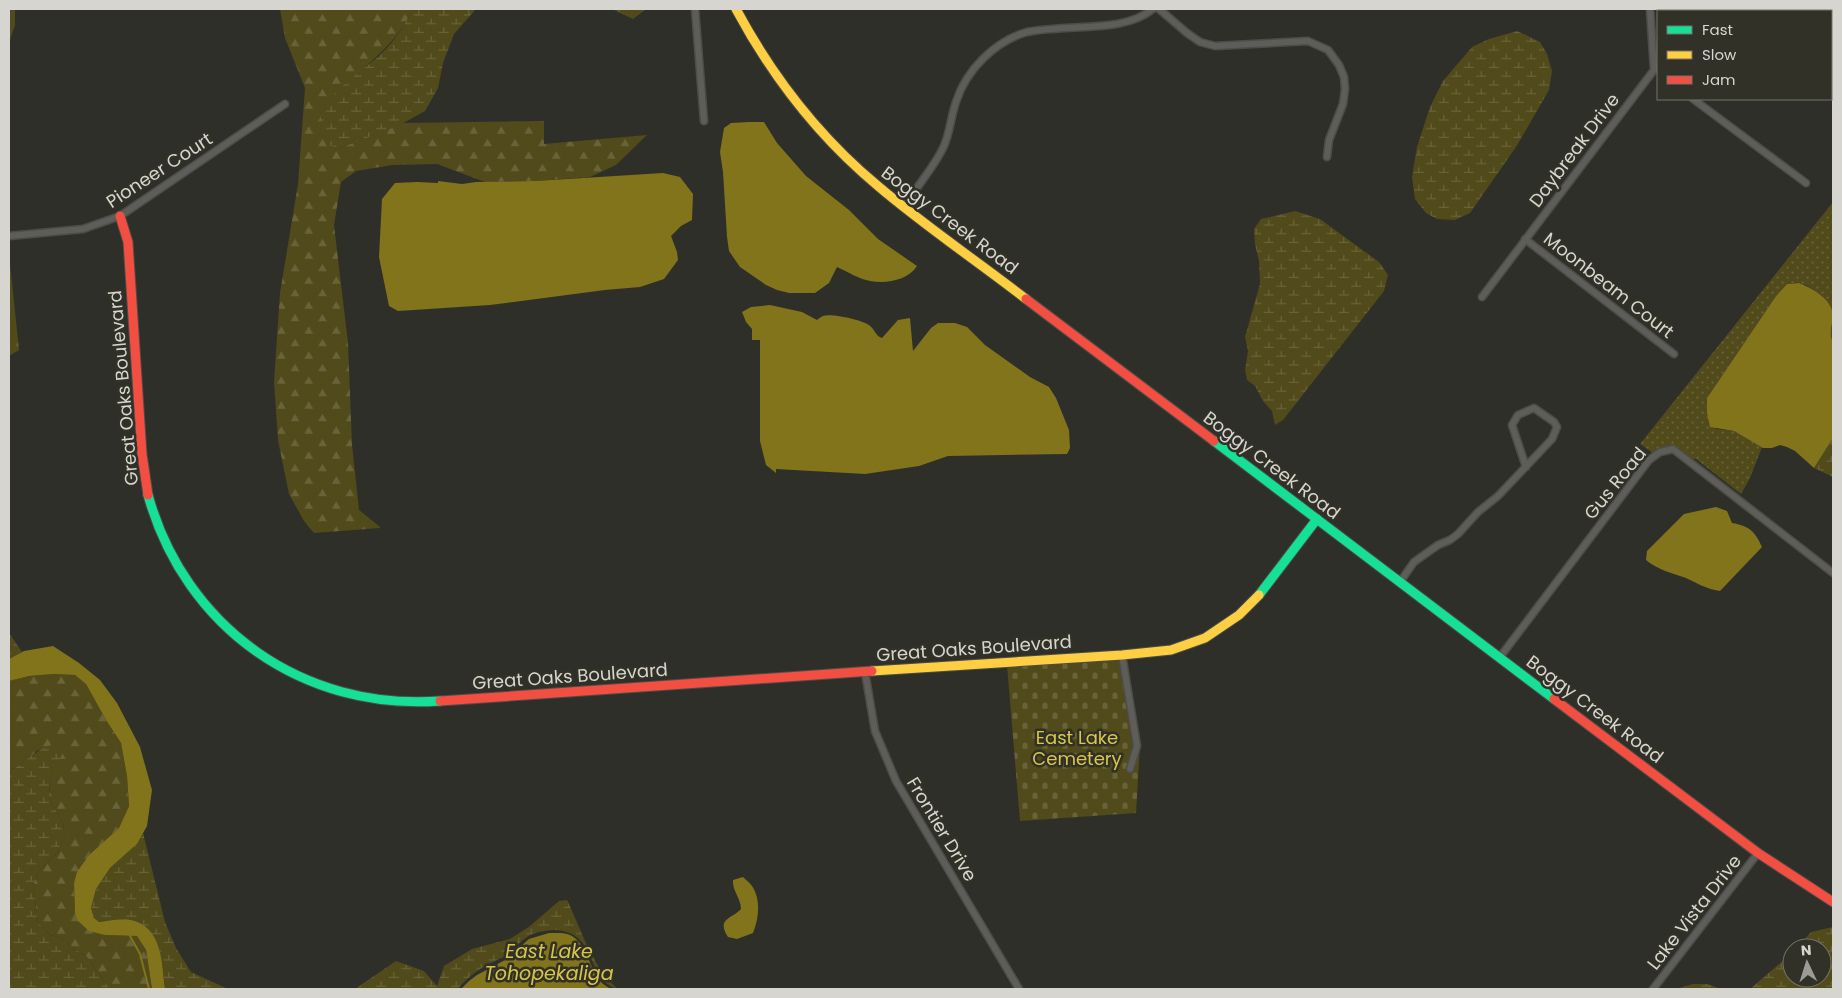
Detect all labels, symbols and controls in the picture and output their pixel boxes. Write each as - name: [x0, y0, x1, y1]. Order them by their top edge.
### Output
- legend: [1657, 10, 1832, 100]
- text: Fast: [1702, 19, 1733, 40]
- text: Slow: [1702, 44, 1737, 65]
- text: Jam: [1702, 69, 1736, 90]
- street label: Daybreak Drive: [1523, 88, 1625, 212]
- street label: Pioneer Court: [101, 126, 217, 214]
- street label: Boggy Creek Road: [876, 160, 1024, 280]
- street label: Moonbeam Court: [1539, 226, 1679, 344]
- street label: Great Oaks Boulevard: [102, 289, 144, 487]
- street label: Boggy Creek Road: [1198, 405, 1346, 525]
- street label: Gus Road: [1578, 442, 1652, 524]
- street label: Great Oaks Boulevard: [875, 629, 1073, 667]
- street label: Boggy Creek Road: [1521, 649, 1669, 769]
- street label: Great Oaks Boulevard: [471, 657, 669, 695]
- park label: East Lake Cemetery: [1032, 725, 1122, 771]
- street label: Frontier Drive: [901, 772, 983, 886]
- street label: Lake Vista Drive: [1641, 849, 1747, 975]
- water label: East Lake Tohopekaliga: [484, 938, 614, 987]
- north arrow: [1782, 938, 1832, 988]
- text: N: [1800, 940, 1812, 960]

